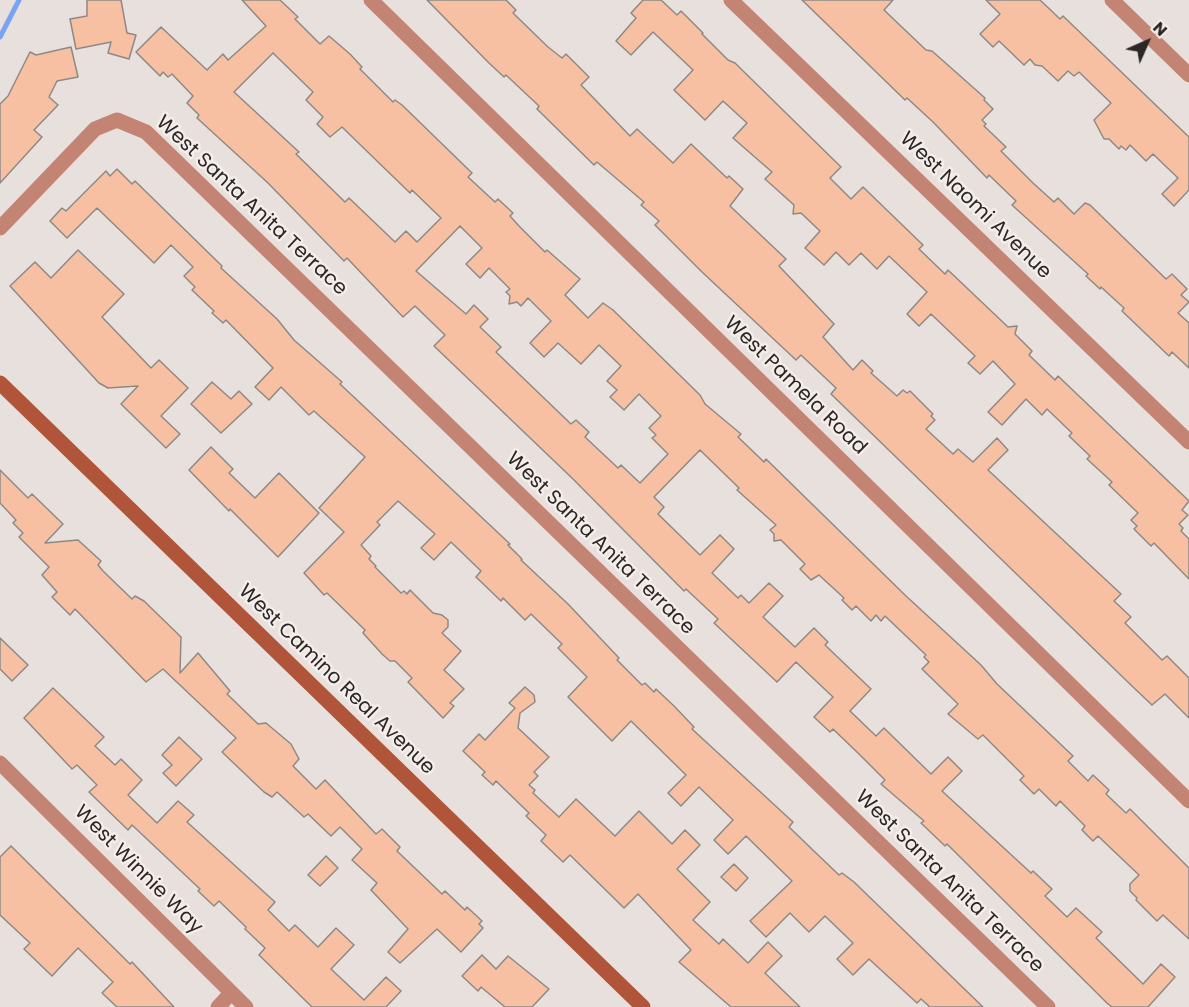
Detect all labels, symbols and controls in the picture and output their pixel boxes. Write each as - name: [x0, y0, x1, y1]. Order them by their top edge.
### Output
- north arrow: [1117, 12, 1177, 72]
- text: N: [1148, 17, 1172, 41]
- street label: West Santa Anita Terrace: [150, 111, 352, 301]
- street label: West Naomi Avenue: [894, 127, 1056, 285]
- street label: West Pamela Road: [719, 312, 871, 460]
- street label: West Santa Anita Terrace: [501, 448, 699, 640]
- street label: West Camino Real Avenue: [233, 580, 439, 780]
- street label: West Santa Anita Terrace: [850, 786, 1048, 978]
- street label: West Winnie Way: [69, 801, 207, 939]

